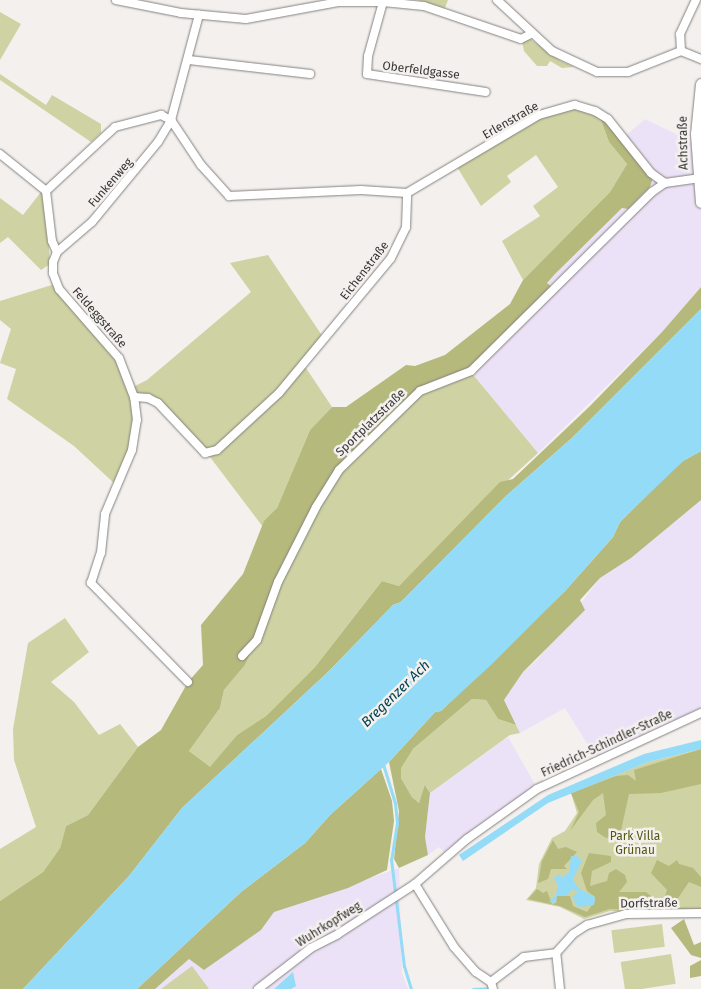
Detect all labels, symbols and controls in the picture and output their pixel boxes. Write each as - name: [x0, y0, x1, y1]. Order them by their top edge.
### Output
- street label: Oberfeldgasse: [382, 59, 460, 83]
- street label: Erlenstraße: [480, 99, 542, 143]
- street label: Achstraße: [676, 116, 692, 170]
- street label: Funkenweg: [86, 155, 136, 211]
- street label: Eichenstraße: [338, 239, 392, 303]
- street label: Feldeggstraße: [69, 285, 129, 351]
- street label: Sportplatzstraße: [333, 386, 409, 460]
- water label: Bregenzer Ach: [358, 657, 434, 731]
- street label: Friedrich-Schindler-Straße: [539, 707, 675, 781]
- park label: Park Villa Grünau: [610, 830, 660, 858]
- street label: Dorfstraße: [620, 896, 678, 912]
- street label: Wuhrkopfweg: [294, 899, 364, 951]

